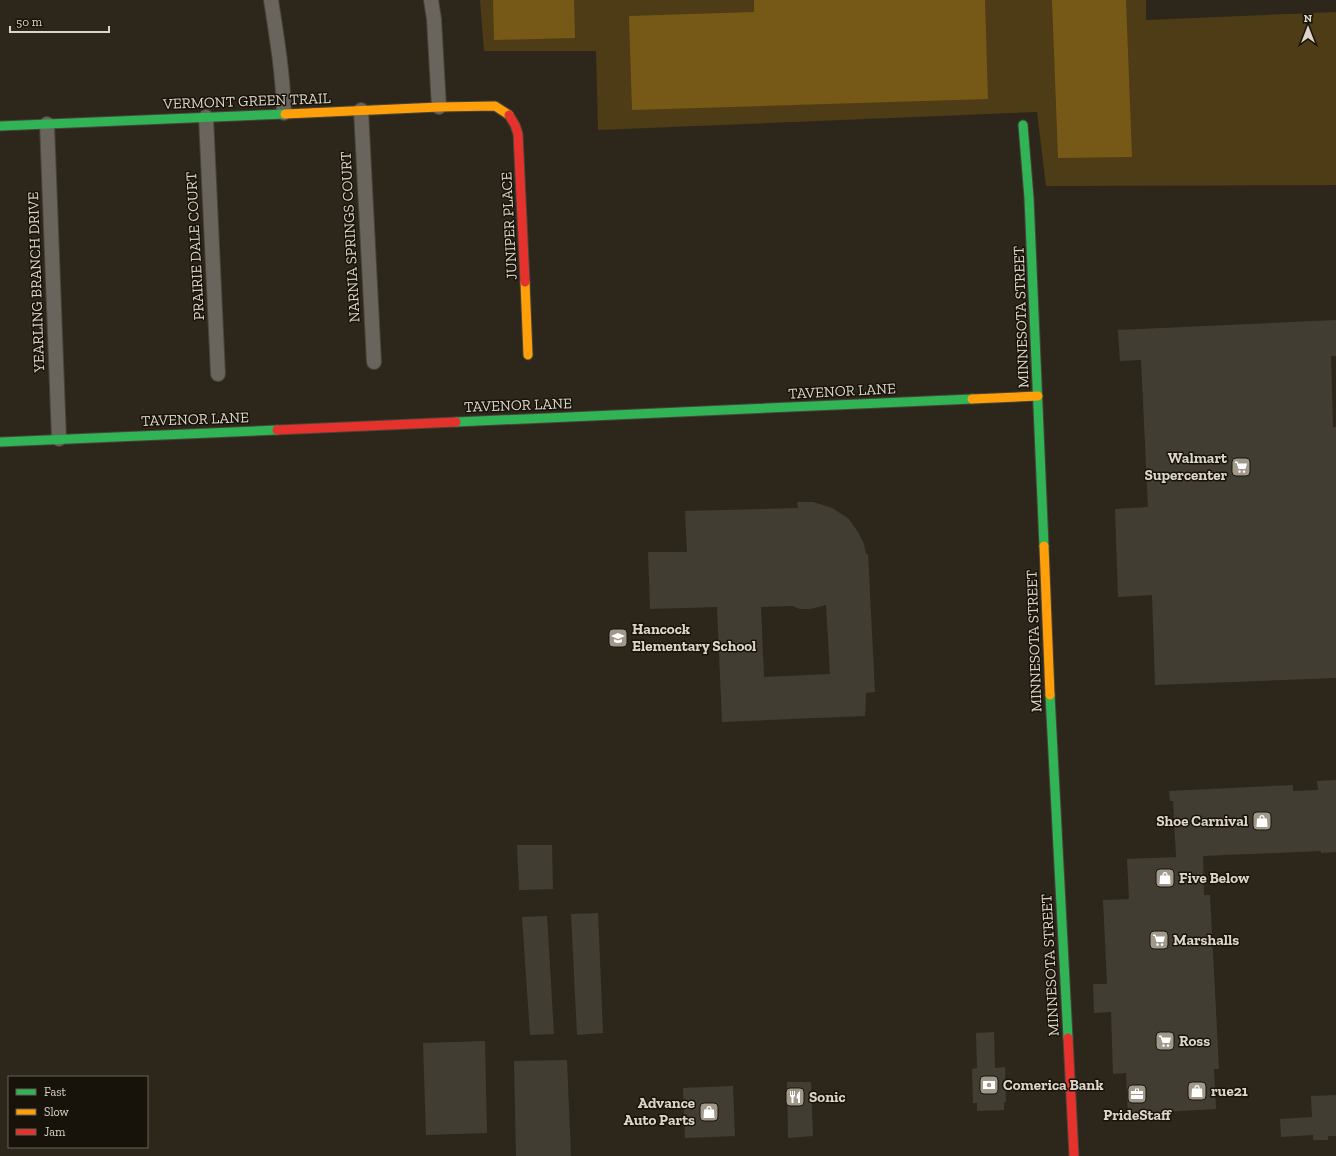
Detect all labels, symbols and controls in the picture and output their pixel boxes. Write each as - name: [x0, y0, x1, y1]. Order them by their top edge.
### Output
- scale bar: [10, 8, 109, 34]
- north arrow: [1288, 8, 1328, 48]
- text: N: [1304, 12, 1313, 25]
- text: 50 m: [16, 15, 43, 29]
- street label: VERMONT GREEN TRAIL: [162, 89, 331, 113]
- street label: NARNIA SPRINGS COURT: [337, 151, 363, 323]
- street label: PRAIRIE DALE COURT: [182, 171, 208, 321]
- street label: JUNIPER PLACE: [497, 171, 521, 280]
- street label: YEARLING BRANCH DRIVE: [24, 191, 48, 374]
- street label: MINNESOTA STREET: [1010, 245, 1032, 389]
- street label: TAVENOR LANE: [788, 379, 896, 403]
- street label: TAVENOR LANE: [464, 394, 572, 416]
- street label: TAVENOR LANE: [141, 408, 249, 430]
- place label: Walmart Supercenter: [1144, 449, 1228, 484]
- supermarket icon: Walmart Supercenter: [1230, 456, 1252, 478]
- street label: MINNESOTA STREET: [1023, 569, 1045, 713]
- place label: Hancock Elementary School: [632, 620, 756, 655]
- school or university icon: Hancock Elementary School: [607, 627, 629, 649]
- shop icon: Shoe Carnival: [1251, 810, 1273, 832]
- place label: Shoe Carnival: [1156, 812, 1248, 830]
- shop icon: Five Below: [1154, 867, 1176, 889]
- place label: Five Below: [1179, 869, 1250, 887]
- street label: MINNESOTA STREET: [1037, 893, 1063, 1037]
- supermarket icon: Marshalls: [1148, 929, 1170, 951]
- place label: Marshalls: [1173, 931, 1239, 949]
- supermarket icon: Ross: [1154, 1030, 1176, 1052]
- place label: Ross: [1179, 1032, 1210, 1050]
- bank icon: Comerica Bank: [978, 1074, 1000, 1096]
- legend: [8, 1076, 148, 1148]
- place label: Comerica Bank: [1003, 1076, 1104, 1094]
- shop icon: rue21: [1186, 1080, 1208, 1102]
- place label: rue21: [1211, 1082, 1248, 1100]
- office icon: PrideStaff: [1126, 1083, 1148, 1105]
- text: Fast: [44, 1085, 67, 1099]
- restaurant icon: Sonic: [784, 1086, 806, 1108]
- place label: Sonic: [809, 1088, 846, 1106]
- place label: Advance Auto Parts: [624, 1094, 695, 1129]
- shop icon: Advance Auto Parts: [698, 1101, 720, 1123]
- text: Slow: [44, 1105, 70, 1119]
- place label: PrideStaff: [1103, 1106, 1172, 1124]
- text: Jam: [44, 1125, 66, 1139]

